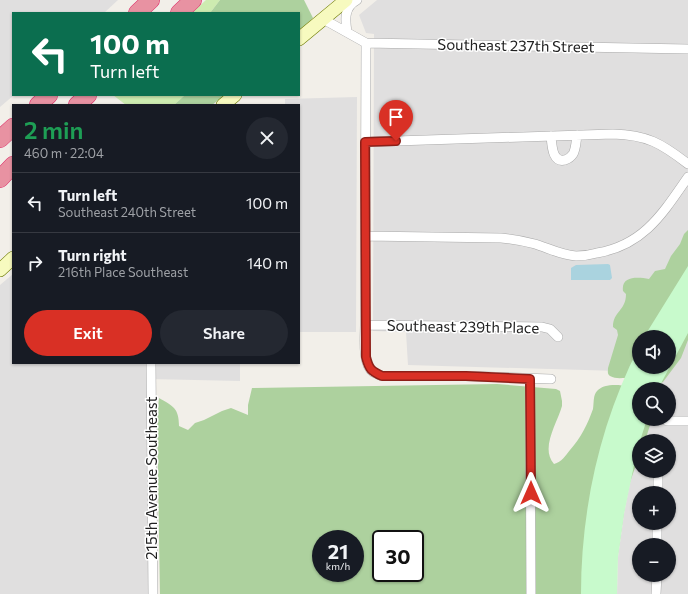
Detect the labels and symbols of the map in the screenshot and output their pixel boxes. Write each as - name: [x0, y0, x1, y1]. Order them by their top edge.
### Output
- street label: Southeast 237th Street: [437, 35, 595, 55]
- pin: [379, 100, 413, 141]
- street label: Southeast 239th Place: [387, 316, 539, 336]
- street label: 215th Avenue Southeast: [142, 396, 160, 560]
- position arrow: [510, 472, 552, 514]
- speed limit sign: 30: [372, 530, 424, 582]

